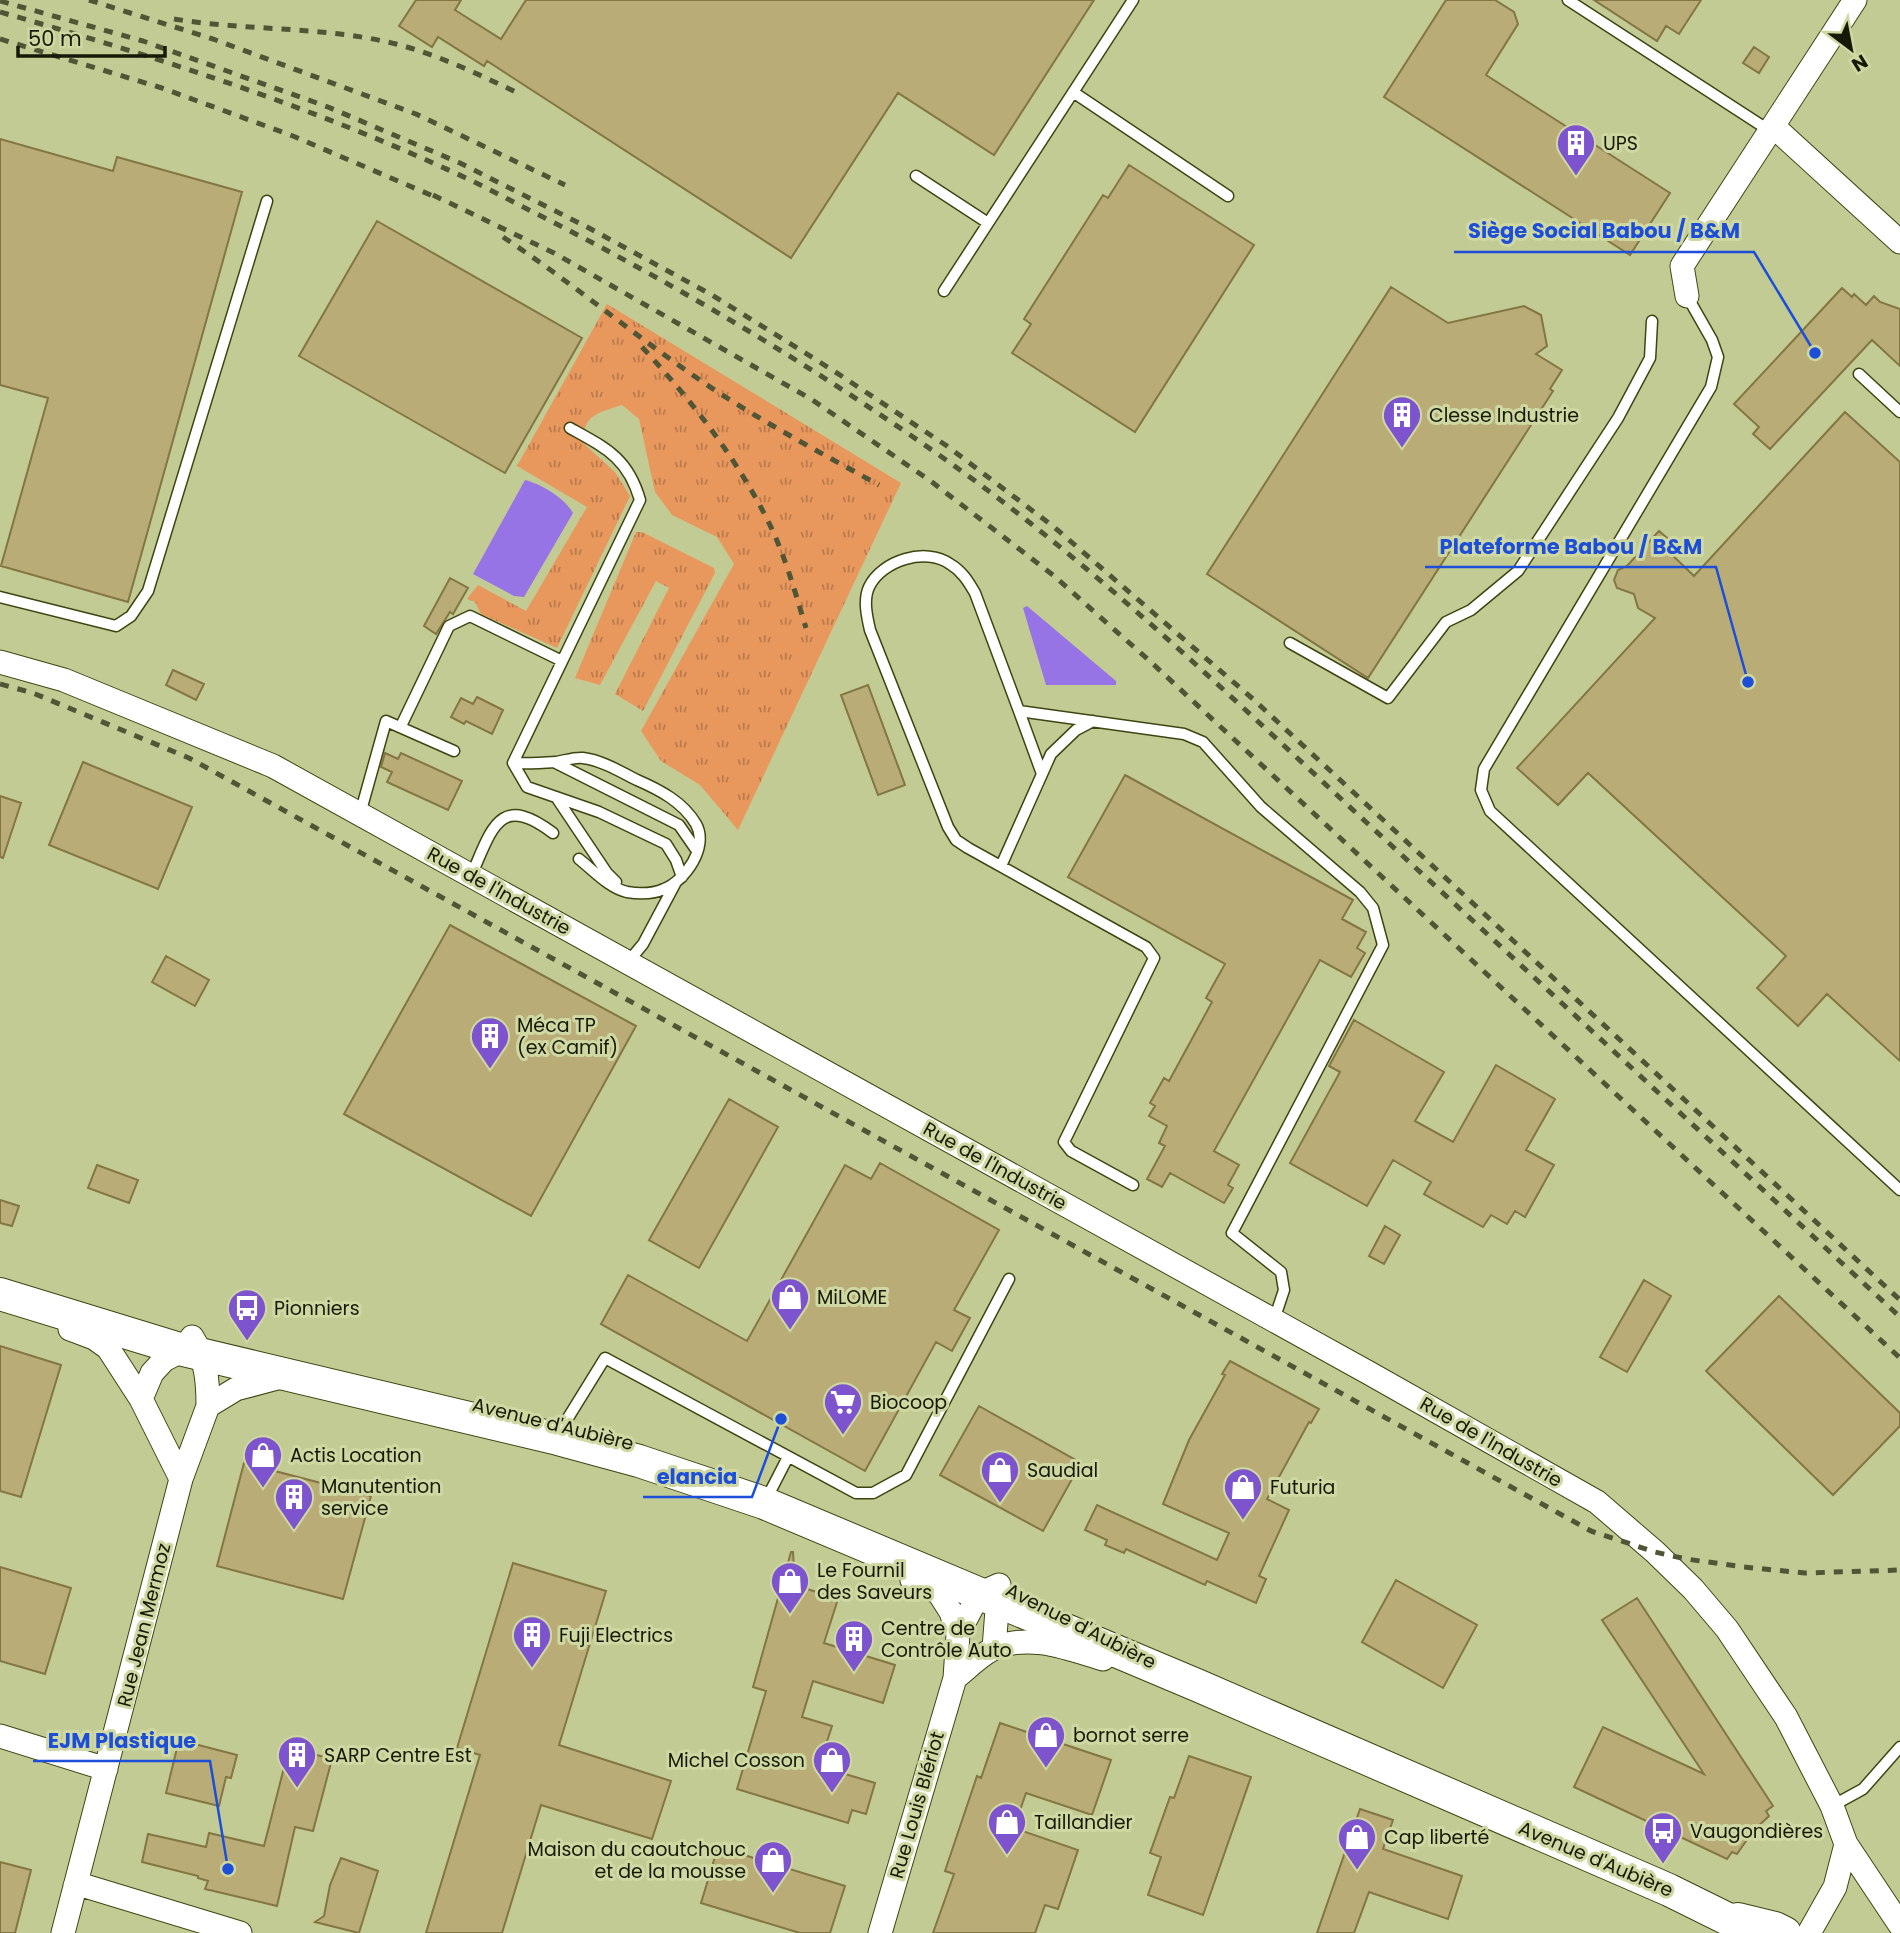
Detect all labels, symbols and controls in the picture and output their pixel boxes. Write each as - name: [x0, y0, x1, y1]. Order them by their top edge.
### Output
- scale bar: [18, 14, 164, 58]
- north arrow: [1816, 14, 1886, 84]
- text: 50 m: [28, 24, 82, 53]
- text: N: [1847, 48, 1873, 78]
- building icon: UPS: [1555, 122, 1597, 177]
- place label: UPS: [1603, 130, 1638, 157]
- callout: Siège Social Babou / B&M: [1454, 210, 1754, 252]
- text: Siège Social Babou / B&M: [1468, 216, 1740, 245]
- building icon: Clesse Industrie: [1381, 394, 1423, 449]
- place label: Clesse Industrie: [1429, 402, 1579, 429]
- callout: Plateforme Babou / B&M: [1425, 525, 1716, 567]
- text: Plateforme Babou / B&M: [1440, 532, 1702, 561]
- street label: Rue de l'Industrie: [422, 840, 576, 942]
- place label: Méca TP (ex Camif): [517, 1012, 618, 1061]
- building icon: Méca TP (ex Camif): [469, 1015, 511, 1070]
- street label: Rue de l'Industrie: [918, 1115, 1072, 1217]
- shop icon: MiLOME: [769, 1276, 811, 1331]
- place label: MiLOME: [817, 1284, 887, 1311]
- bus stop icon: Pionniers: [226, 1287, 268, 1342]
- place label: Pionniers: [274, 1295, 360, 1322]
- supermarket icon: Biocoop: [822, 1381, 864, 1436]
- place label: Biocoop: [870, 1389, 947, 1416]
- street label: Rue de l'Industrie: [1415, 1390, 1567, 1494]
- street label: Avenue d'Aubière: [469, 1391, 637, 1457]
- shop icon: Actis Location: [242, 1434, 284, 1489]
- place label: Actis Location: [290, 1442, 422, 1469]
- shop icon: Saudial: [979, 1449, 1021, 1504]
- callout: elancia: [643, 1455, 752, 1497]
- place label: Saudial: [1027, 1457, 1098, 1484]
- text: elancia: [657, 1462, 737, 1491]
- shop icon: Futuria: [1222, 1466, 1264, 1521]
- place label: Manutention service: [321, 1473, 441, 1522]
- place label: Futuria: [1270, 1474, 1335, 1501]
- building icon: Manutention service: [273, 1476, 315, 1531]
- street label: Rue Jean Mermoz: [111, 1540, 177, 1710]
- place label: Le Fournil des Saveurs: [817, 1557, 932, 1606]
- shop icon: Le Fournil des Saveurs: [769, 1560, 811, 1615]
- street label: Avenue d'Aubière: [1001, 1576, 1161, 1676]
- building icon: Fuji Electrics: [511, 1614, 553, 1669]
- place label: Centre de Contrôle Auto: [881, 1615, 1012, 1664]
- building icon: Centre de Contrôle Auto: [833, 1618, 875, 1673]
- place label: Fuji Electrics: [559, 1622, 673, 1649]
- shop icon: bornot serre: [1025, 1714, 1067, 1769]
- callout: EJM Plastique: [33, 1719, 210, 1761]
- place label: bornot serre: [1073, 1722, 1189, 1749]
- text: EJM Plastique: [48, 1726, 196, 1755]
- street label: Rue Louis Blériot: [883, 1728, 951, 1882]
- building icon: SARP Centre Est: [276, 1734, 318, 1789]
- shop icon: Michel Cosson: [811, 1739, 853, 1794]
- place label: SARP Centre Est: [324, 1742, 472, 1769]
- place label: Michel Cosson: [668, 1747, 805, 1774]
- shop icon: Taillandier: [986, 1801, 1028, 1856]
- place label: Taillandier: [1034, 1809, 1133, 1836]
- bus stop icon: Vaugondières: [1642, 1810, 1684, 1865]
- street label: Avenue d'Aubière: [1515, 1814, 1677, 1904]
- shop icon: Cap liberté: [1336, 1816, 1378, 1871]
- place label: Vaugondières: [1690, 1818, 1823, 1845]
- place label: Cap liberté: [1384, 1824, 1489, 1851]
- place label: Maison du caoutchouc et de la mousse: [528, 1836, 746, 1885]
- shop icon: Maison du caoutchouc et de la mousse: [752, 1839, 794, 1894]

